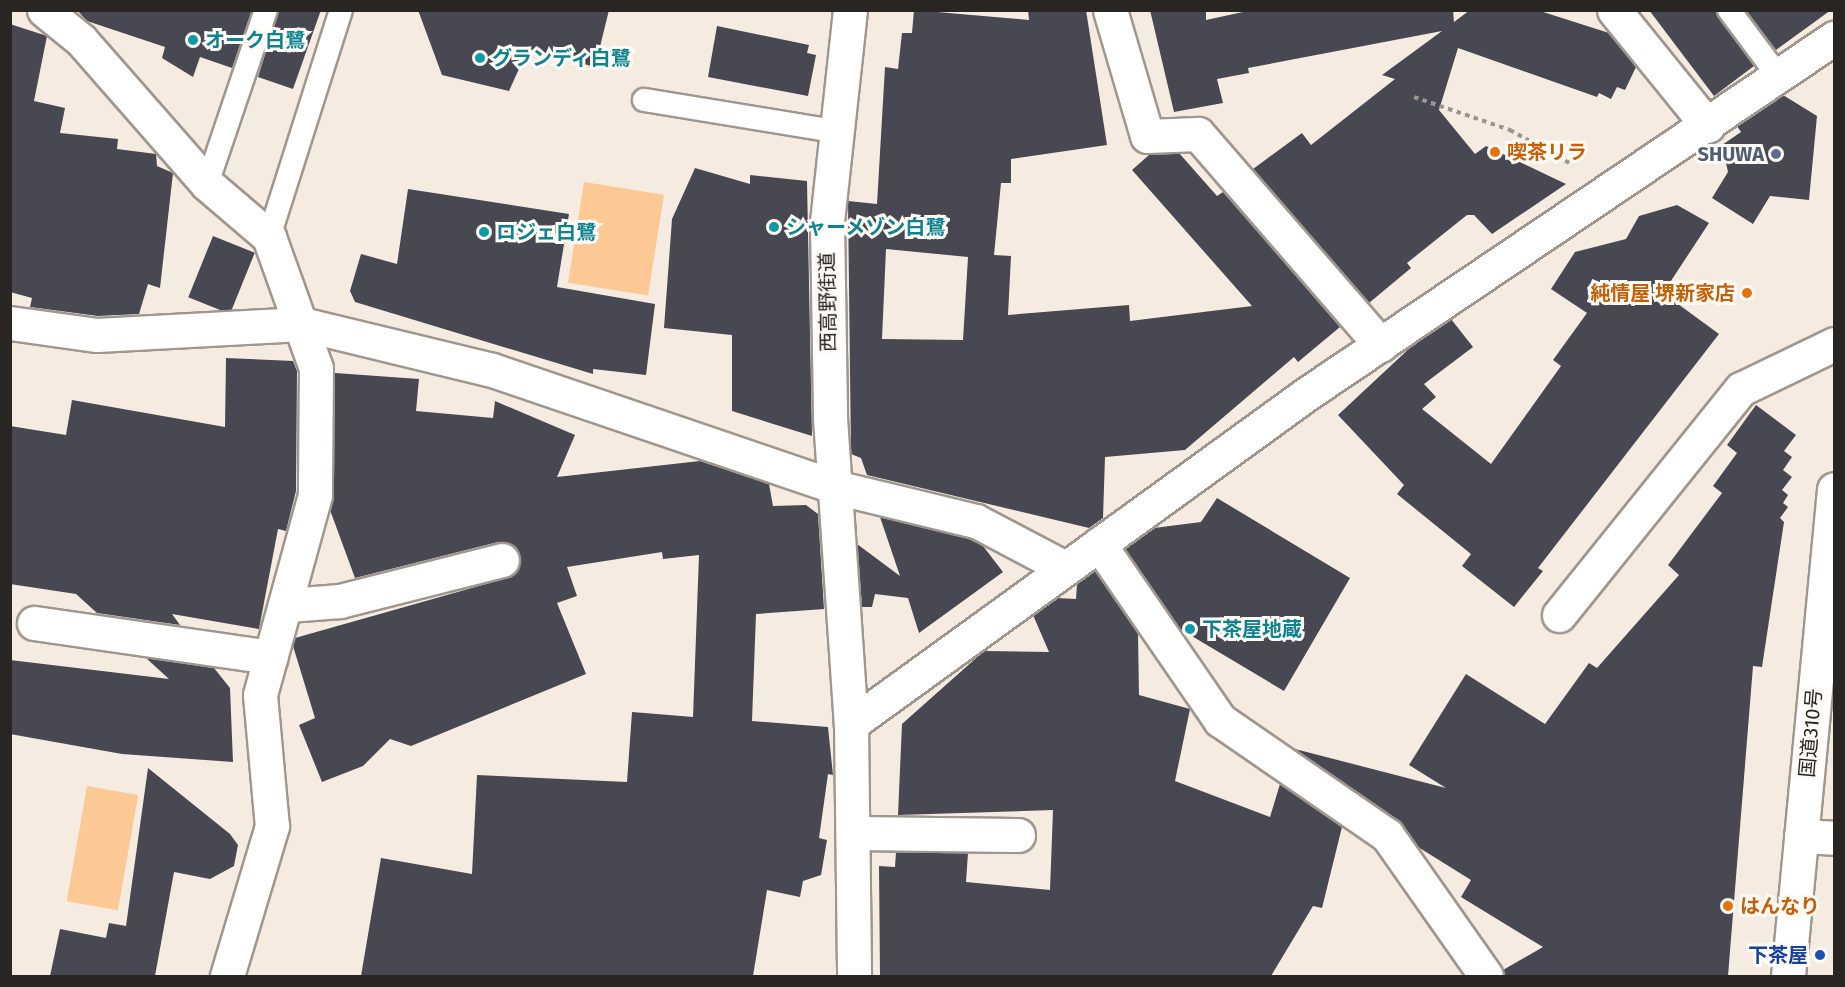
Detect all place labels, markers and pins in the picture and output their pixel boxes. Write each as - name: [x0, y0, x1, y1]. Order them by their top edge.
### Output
- place label: オーク白鷺: [205, 28, 305, 52]
- marker: オーク白鷺: [186, 33, 200, 47]
- place label: グランディ白鷺: [492, 46, 632, 70]
- marker: グランディ白鷺: [473, 51, 487, 65]
- place label: 喫茶リラ: [1507, 140, 1587, 164]
- place label: SHUWA: [1697, 142, 1764, 166]
- marker: 喫茶リラ: [1488, 145, 1502, 159]
- marker: SHUWA: [1769, 147, 1783, 161]
- place label: シャーメゾン白鷺: [786, 215, 946, 239]
- place label: ロジェ白鷺: [496, 220, 596, 244]
- marker: シャーメゾン白鷺: [767, 220, 781, 234]
- marker: ロジェ白鷺: [477, 225, 491, 239]
- place label: 純情屋 堺新家店: [1590, 281, 1735, 305]
- marker: 純情屋 堺新家店: [1740, 286, 1754, 300]
- place label: 下茶屋地蔵: [1202, 617, 1302, 641]
- marker: 下茶屋地蔵: [1183, 622, 1197, 636]
- place label: はんなり: [1740, 894, 1820, 918]
- marker: はんなり: [1721, 899, 1735, 913]
- place label: 下茶屋: [1748, 943, 1808, 967]
- marker: 下茶屋: [1813, 948, 1827, 962]

